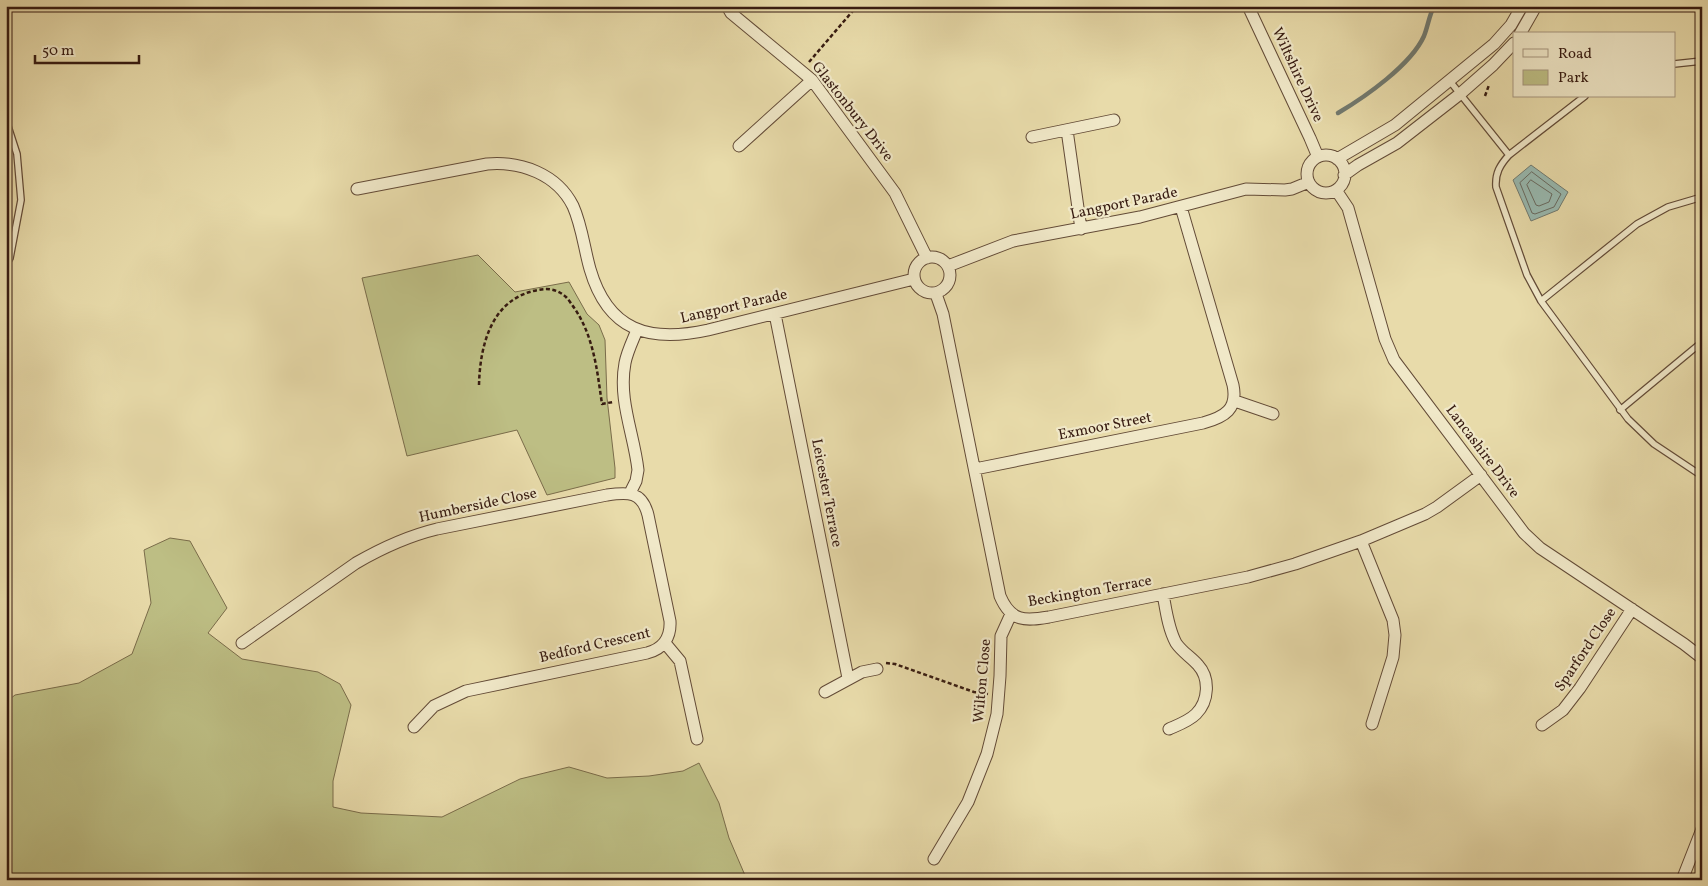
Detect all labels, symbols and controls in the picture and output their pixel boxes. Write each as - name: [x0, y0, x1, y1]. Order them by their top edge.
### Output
- street label: Wiltshire Drive: [1266, 24, 1328, 126]
- scale bar: [35, 32, 139, 64]
- legend: [1513, 32, 1676, 98]
- text: 50 m: [42, 41, 74, 62]
- text: Road: [1558, 44, 1592, 65]
- street label: Glastonbury Drive: [806, 58, 898, 166]
- text: Park: [1558, 68, 1589, 89]
- street label: Langport Parade: [1068, 182, 1180, 226]
- street label: Langport Parade: [678, 284, 790, 330]
- street label: Lancashire Drive: [1440, 401, 1524, 503]
- street label: Exmoor Street: [1057, 408, 1153, 446]
- street label: Leicester Terrace: [805, 437, 847, 549]
- street label: Humberside Close: [417, 483, 539, 529]
- street label: Beckington Terrace: [1026, 571, 1154, 613]
- street label: Sparford Close: [1550, 604, 1622, 696]
- street label: Bedford Crescent: [537, 623, 653, 669]
- street label: Wilton Close: [969, 638, 997, 724]

